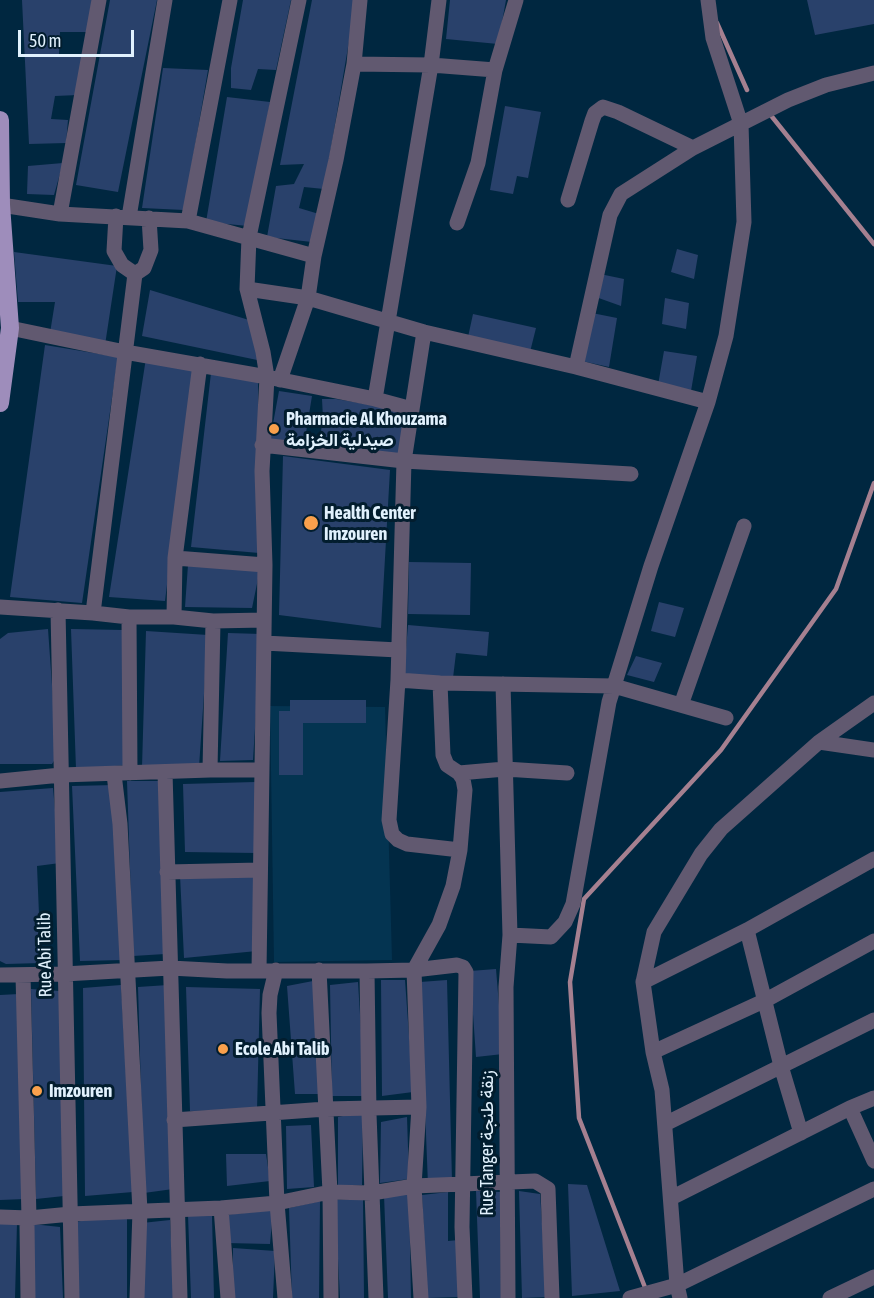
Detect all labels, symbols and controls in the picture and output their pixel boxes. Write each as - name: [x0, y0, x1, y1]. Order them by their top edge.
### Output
- scale bar: [21, 18, 136, 56]
- text: 50 m: [29, 30, 61, 51]
- place label: Pharmacie Al Khouzama صيدلية الخزامة: [286, 408, 447, 450]
- marker: Pharmacie Al Khouzama صيدلية الخزامة: [267, 422, 281, 436]
- place label: Health Center Imzouren: [324, 502, 416, 544]
- marker: Health Center Imzouren: [302, 514, 320, 532]
- street label: Rue Abi Talib: [33, 912, 57, 998]
- place label: Ecole Abi Talib: [235, 1038, 329, 1060]
- marker: Ecole Abi Talib: [216, 1042, 230, 1056]
- street label: Rue Tanger زنقة طنجة: [476, 1070, 498, 1216]
- place label: Imzouren: [49, 1080, 112, 1102]
- marker: Imzouren: [30, 1084, 44, 1098]

